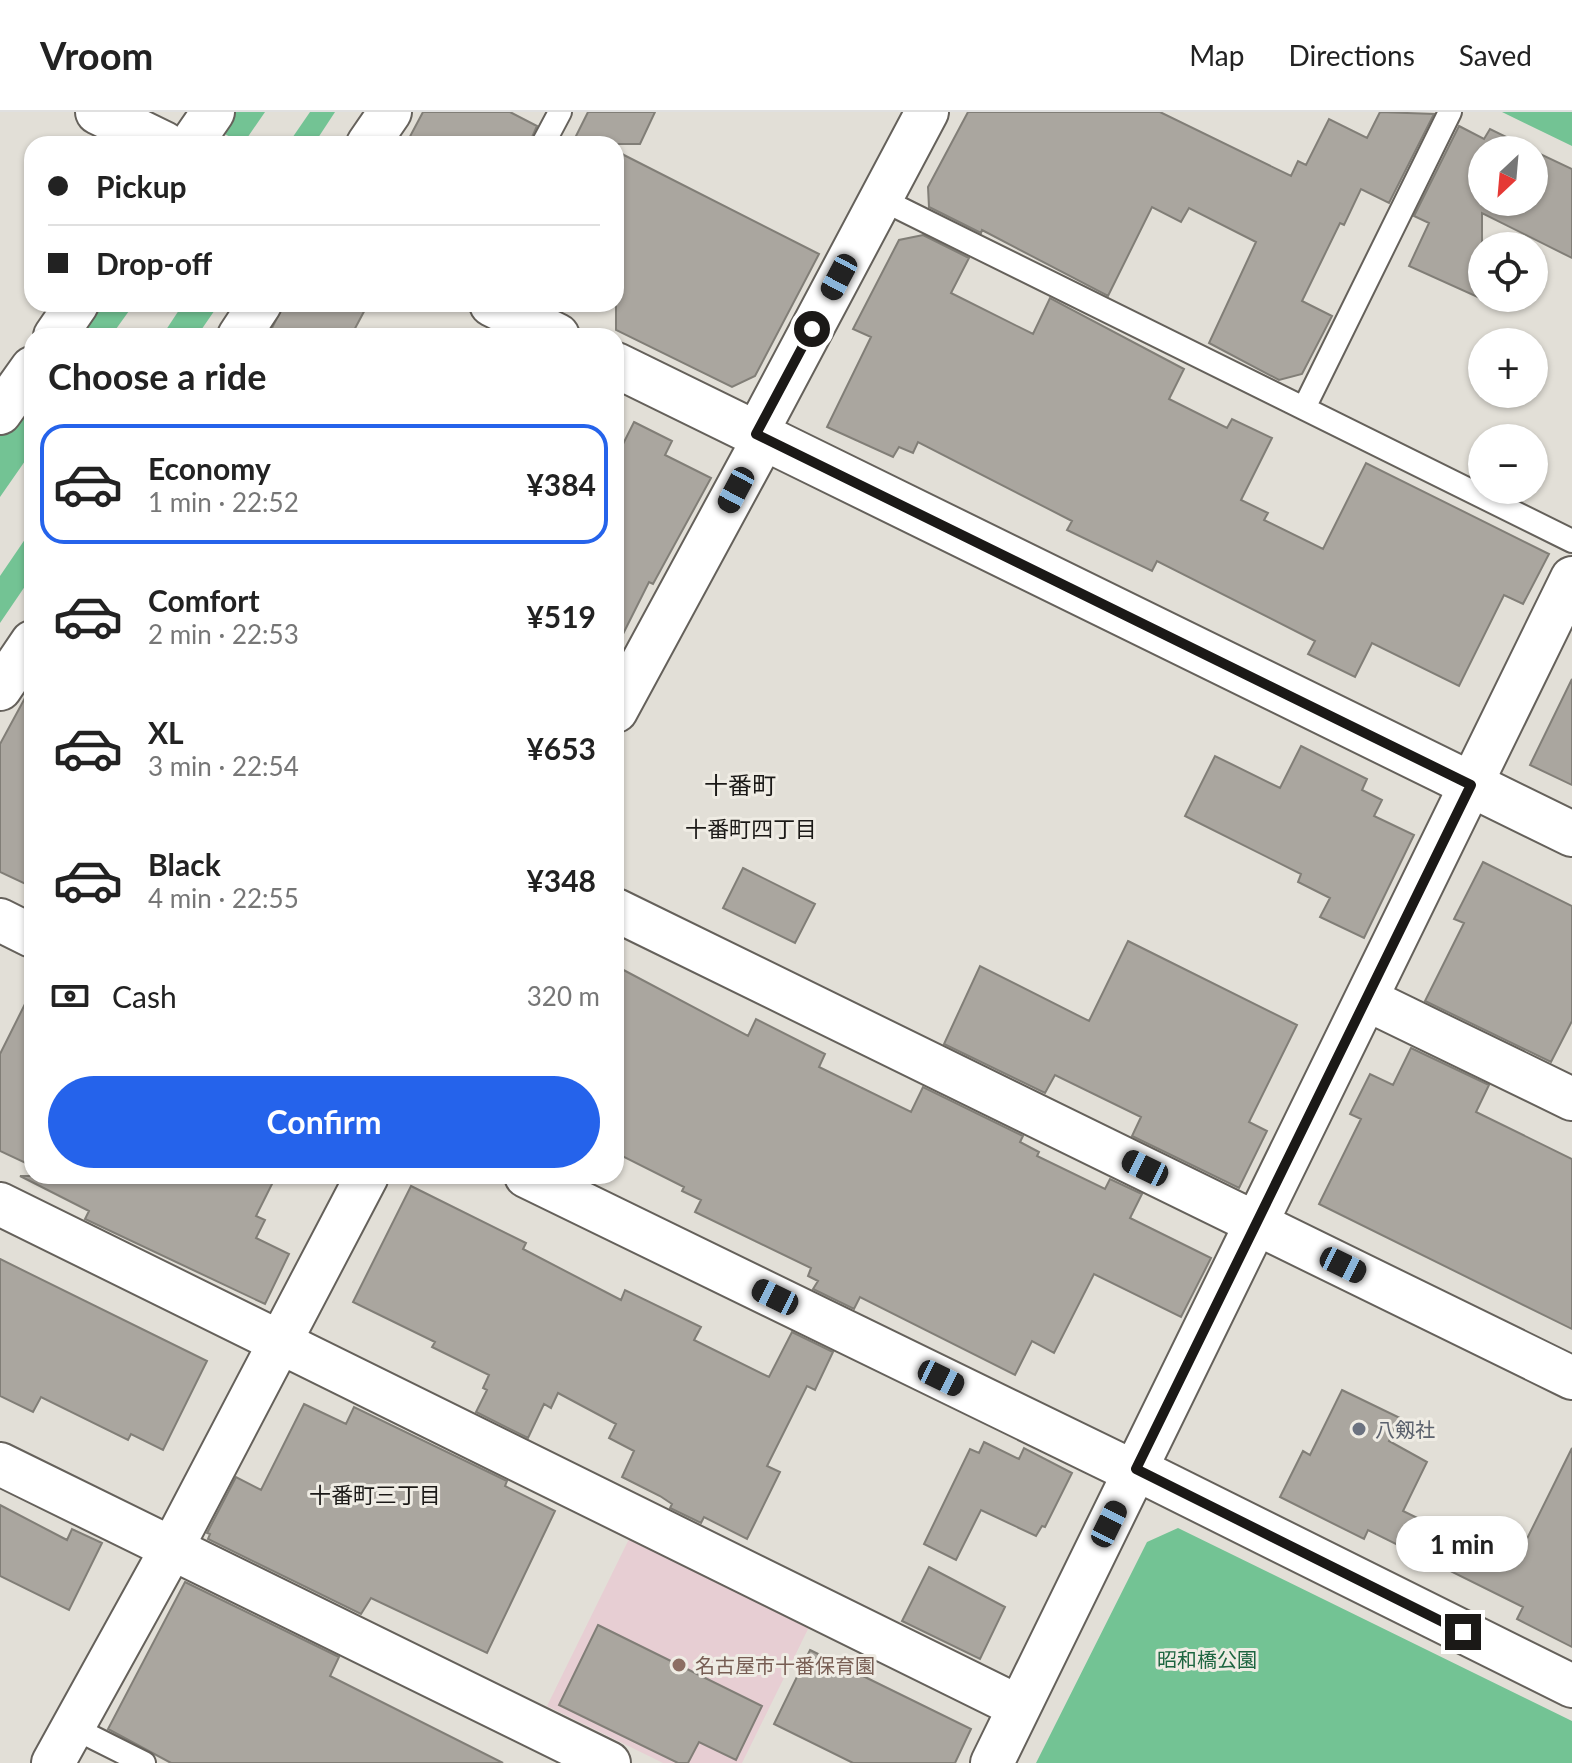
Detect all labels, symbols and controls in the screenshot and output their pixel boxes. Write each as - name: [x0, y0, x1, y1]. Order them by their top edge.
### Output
- text: Vroom: [40, 32, 153, 78]
- text: Map: [1189, 38, 1244, 72]
- text: Directions: [1288, 38, 1415, 72]
- text: Saved: [1459, 38, 1532, 72]
- north arrow: [1468, 136, 1548, 216]
- map controls: [1468, 136, 1548, 504]
- text: Pickup: [96, 168, 187, 204]
- button: locate: [1468, 232, 1548, 312]
- text: Drop-off: [96, 245, 212, 281]
- car: [817, 250, 861, 304]
- route start: [794, 311, 830, 347]
- button: +: [1468, 328, 1548, 408]
- text: Choose a ride: [48, 354, 267, 398]
- button: −: [1468, 424, 1548, 504]
- icon: car: [52, 448, 124, 520]
- text: Economy: [148, 450, 271, 486]
- car: [714, 463, 758, 517]
- text: ¥384: [526, 466, 596, 502]
- text: 1 min · 22:52: [148, 486, 299, 518]
- icon: car: [52, 580, 124, 652]
- text: Comfort: [148, 582, 260, 618]
- text: ¥519: [526, 598, 596, 634]
- text: 2 min · 22:53: [148, 618, 299, 650]
- icon: car: [52, 712, 124, 784]
- text: XL: [148, 714, 184, 750]
- text: ¥653: [526, 730, 596, 766]
- text: 3 min · 22:54: [148, 750, 299, 782]
- district label: 十番町: [704, 770, 776, 799]
- district label: 十番町四丁目: [685, 815, 817, 842]
- icon: car: [52, 844, 124, 916]
- text: Black: [148, 846, 221, 882]
- text: ¥348: [526, 862, 596, 898]
- text: 4 min · 22:55: [148, 882, 299, 914]
- icon: cash: [48, 974, 92, 1018]
- text: Cash: [112, 978, 177, 1014]
- text: 320 m: [527, 980, 600, 1012]
- button: Confirm: [48, 1076, 600, 1168]
- car: [1118, 1147, 1172, 1189]
- car: [1316, 1244, 1370, 1286]
- car: [748, 1276, 802, 1318]
- car: [914, 1357, 968, 1399]
- place label: 八剱社: [1375, 1417, 1435, 1441]
- marker: 八剱社: [1350, 1420, 1368, 1438]
- district label: 十番町三丁目: [309, 1481, 441, 1508]
- car: [1088, 1497, 1130, 1551]
- callout: 1 min: [1397, 1516, 1529, 1572]
- text: 1 min: [1430, 1528, 1494, 1560]
- route end: [1445, 1614, 1481, 1650]
- park label: 昭和橋公園: [1157, 1647, 1257, 1671]
- place label: 名古屋市十番保育園: [695, 1653, 875, 1677]
- marker: 名古屋市十番保育園: [670, 1656, 688, 1674]

